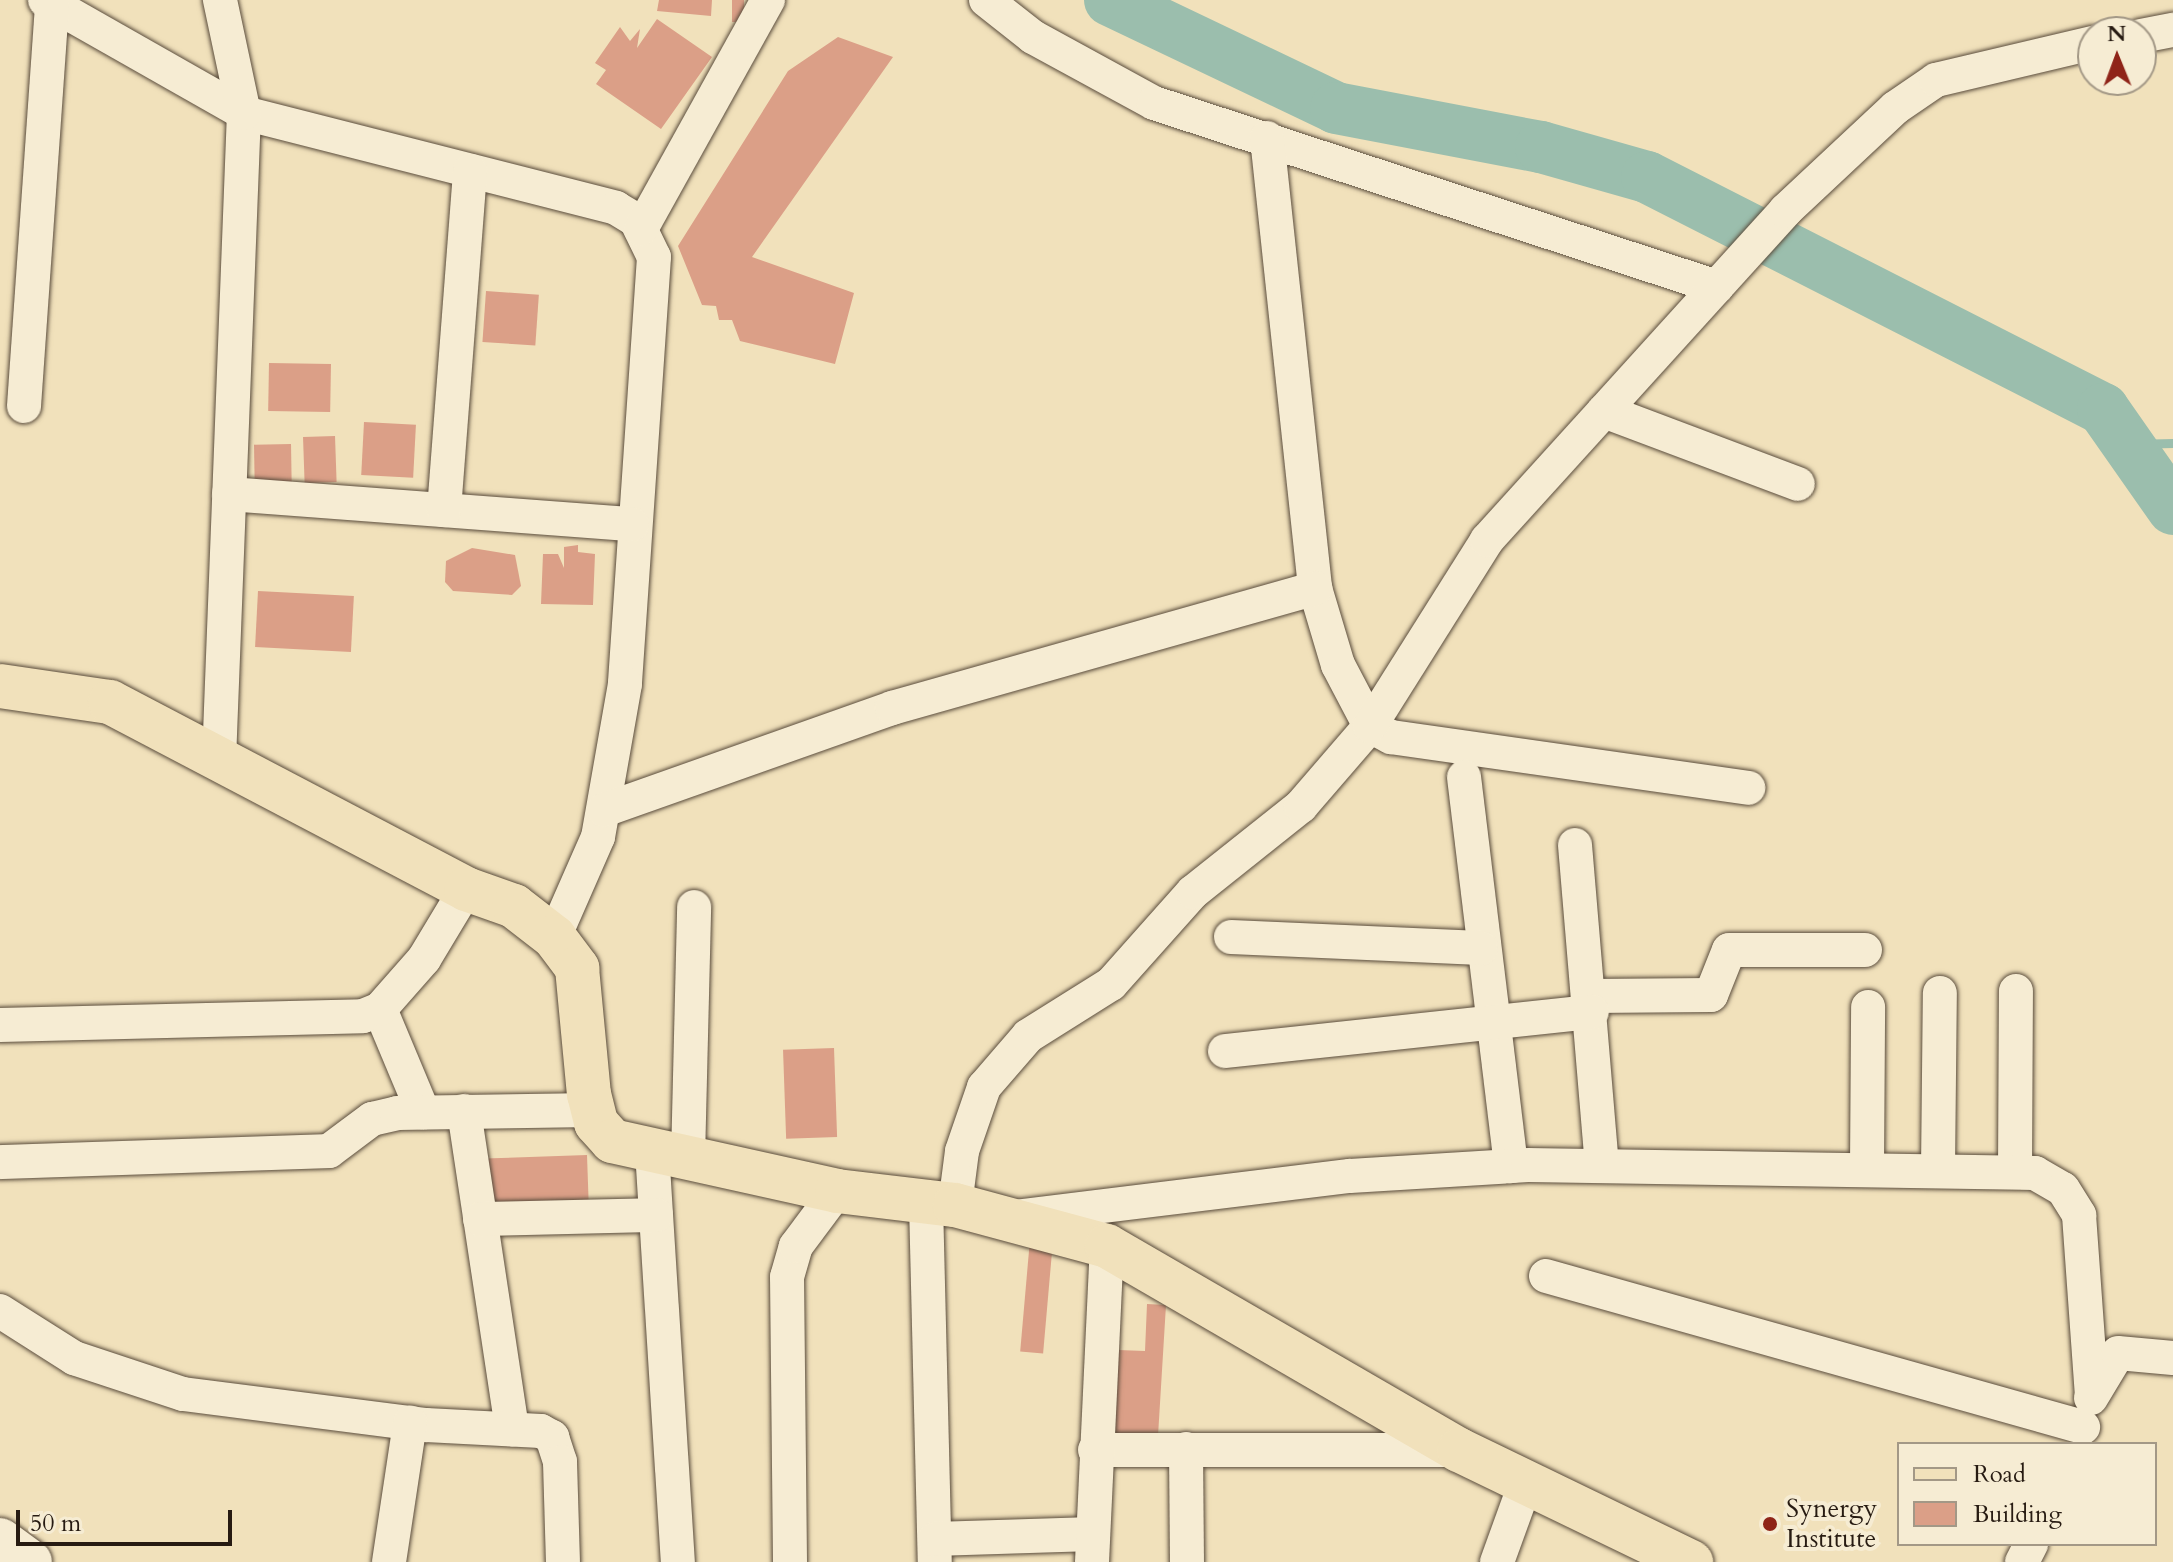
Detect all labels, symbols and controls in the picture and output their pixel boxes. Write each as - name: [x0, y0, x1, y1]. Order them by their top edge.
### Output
- north arrow: [2077, 16, 2157, 96]
- text: N: [2107, 19, 2126, 49]
- legend: [1897, 1442, 2157, 1546]
- text: Road: [1973, 1458, 2026, 1491]
- place label: Synergy Institute: [1786, 1493, 1877, 1554]
- scale bar: [20, 1494, 236, 1544]
- text: Building: [1973, 1498, 2062, 1531]
- text: 50 m: [30, 1507, 81, 1540]
- marker: Synergy Institute: [1761, 1515, 1779, 1533]

